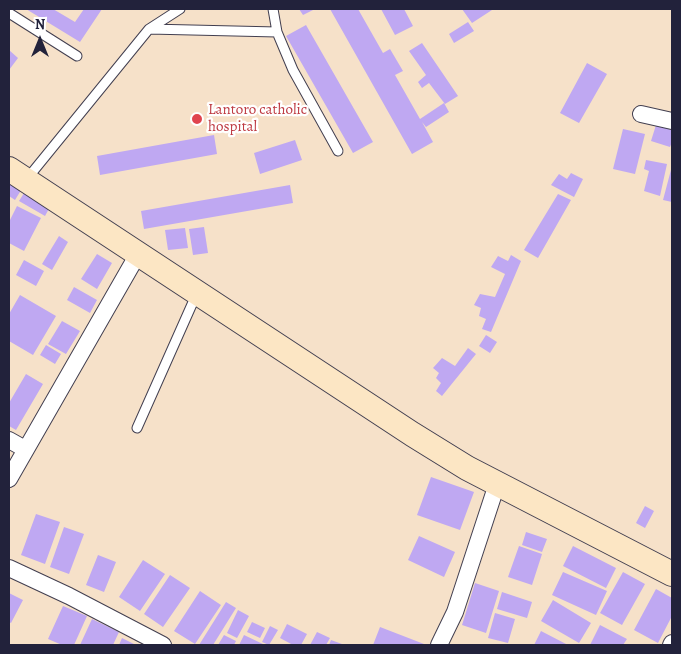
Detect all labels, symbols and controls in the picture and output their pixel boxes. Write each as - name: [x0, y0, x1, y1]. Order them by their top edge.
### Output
- north arrow: [15, 15, 65, 65]
- text: N: [35, 15, 45, 34]
- place label: Lantoro catholic hospital: [208, 101, 307, 136]
- marker: Lantoro catholic hospital: [190, 112, 204, 126]

